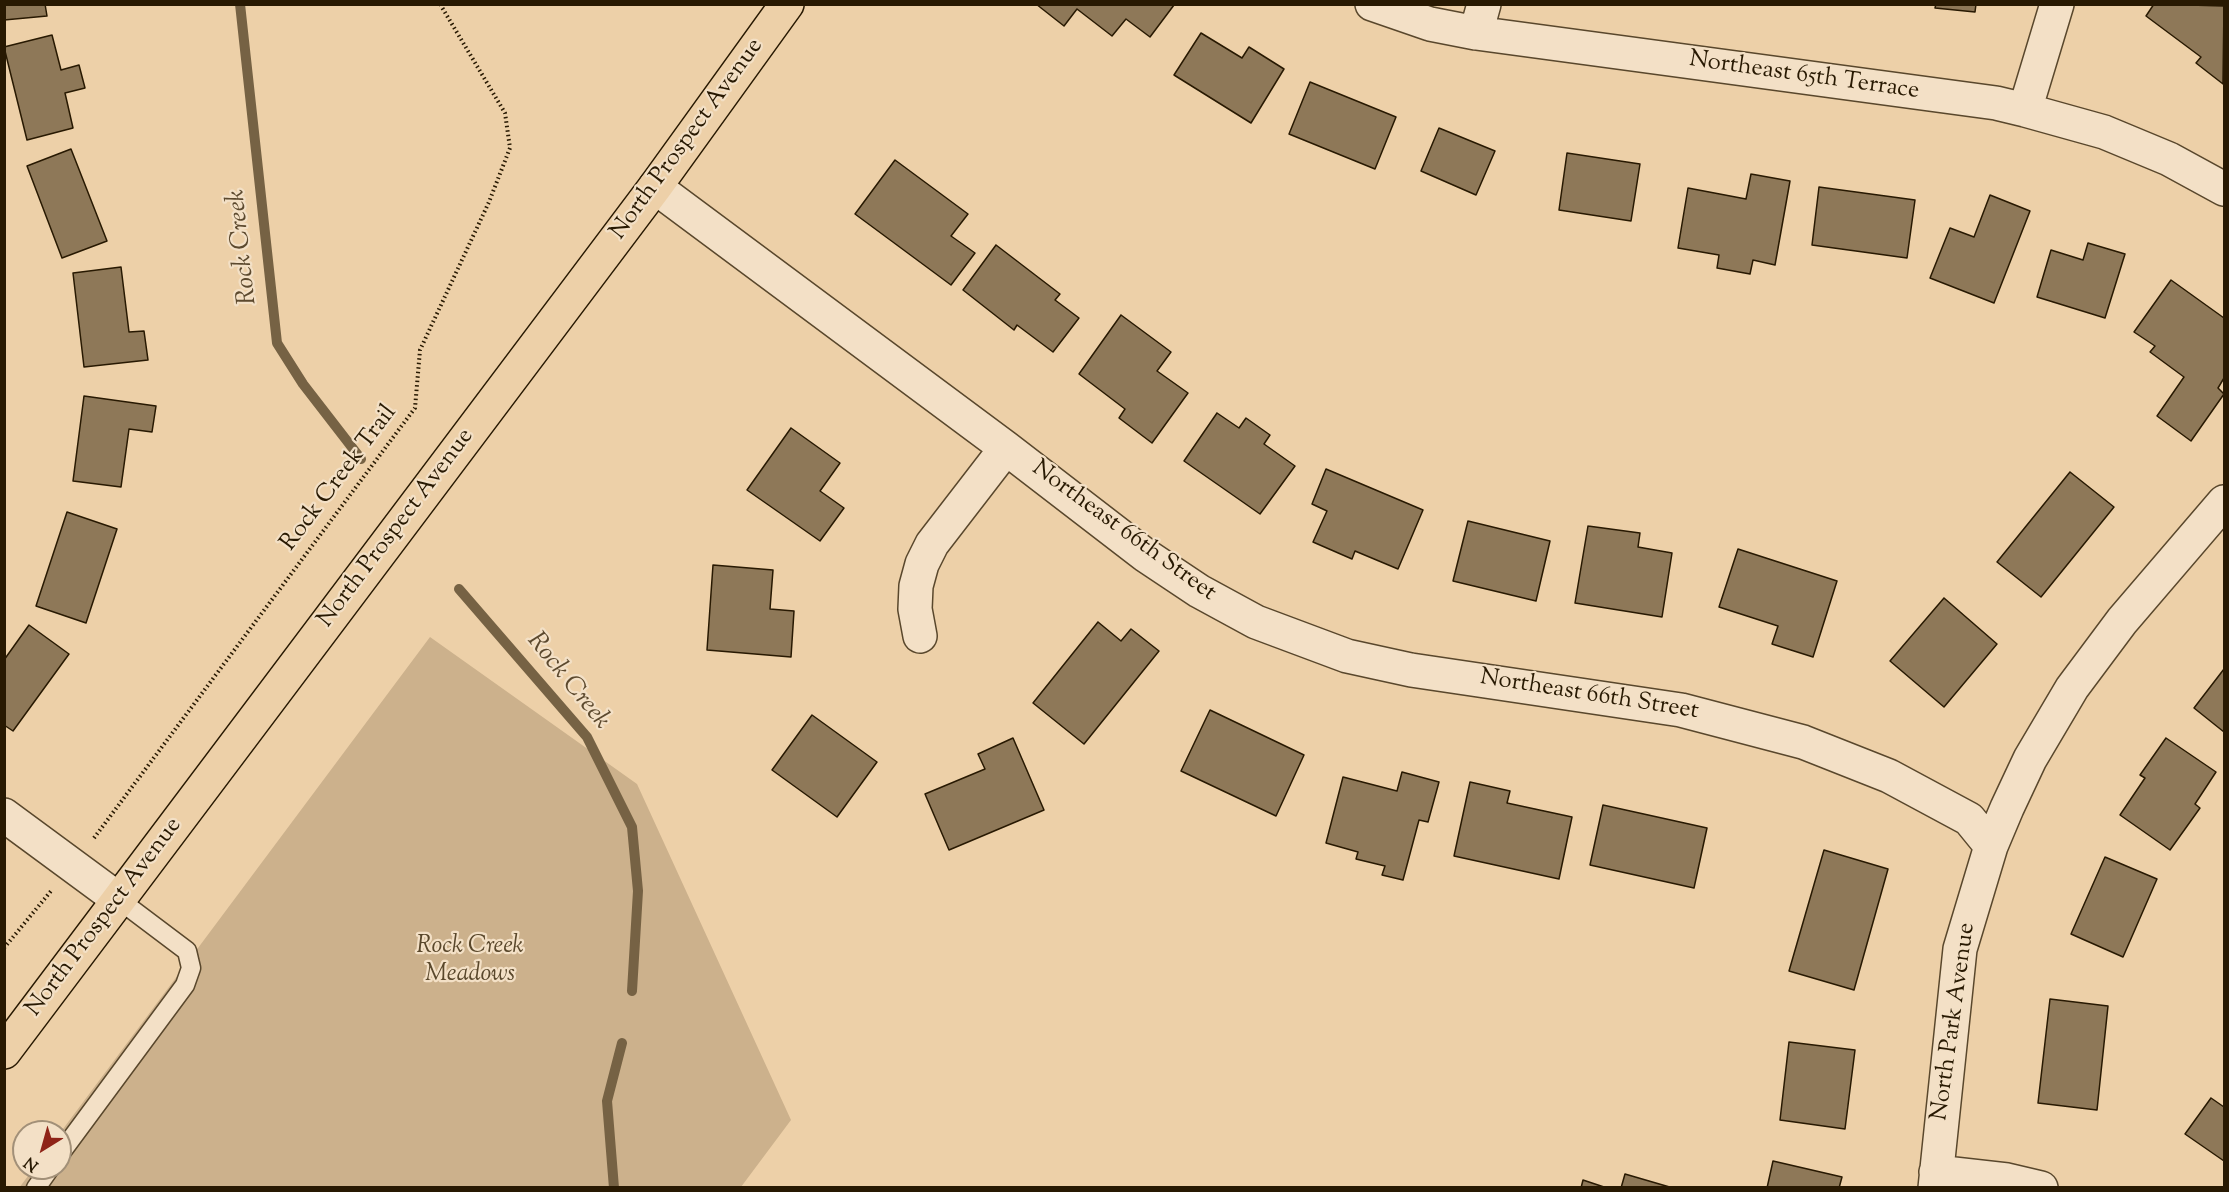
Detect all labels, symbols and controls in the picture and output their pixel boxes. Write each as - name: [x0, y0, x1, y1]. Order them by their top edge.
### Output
- street label: North Prospect Avenue: [605, 34, 771, 246]
- street label: Northeast 65th Terrace: [1687, 47, 1921, 107]
- water label: Rock Creek: [222, 188, 266, 306]
- street label: Rock Creek Trail: [276, 400, 404, 558]
- street label: North Prospect Avenue: [313, 424, 481, 634]
- street label: Northeast 66th Street: [1025, 455, 1221, 609]
- water label: Rock Creek: [518, 627, 616, 737]
- street label: Northeast 66th Street: [1478, 664, 1700, 728]
- street label: North Prospect Avenue: [21, 813, 189, 1023]
- street label: North Park Avenue: [1927, 921, 1983, 1123]
- park label: Rock Creek Meadows: [417, 934, 523, 990]
- north arrow: [12, 1120, 72, 1180]
- text: N: [20, 1150, 44, 1176]

